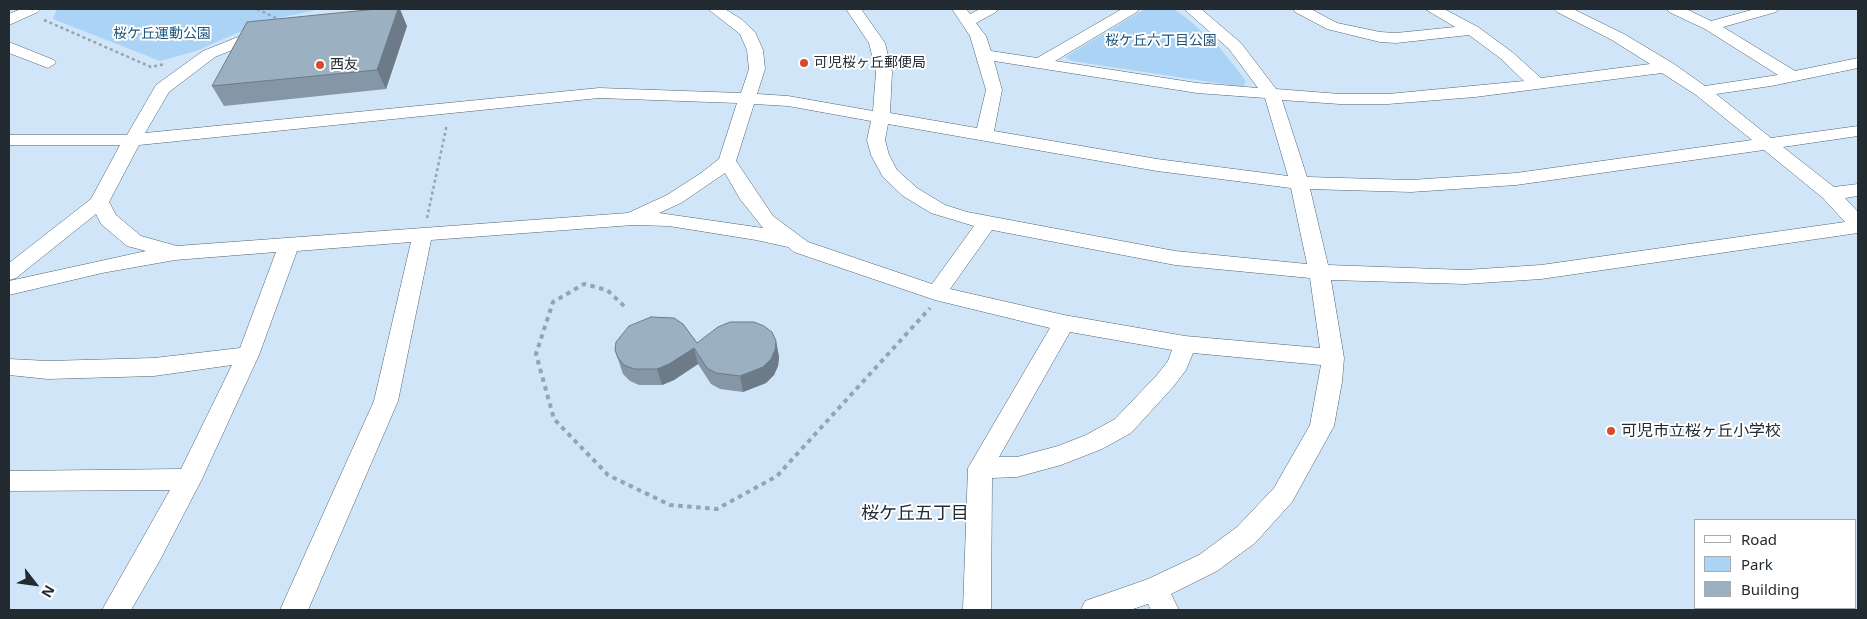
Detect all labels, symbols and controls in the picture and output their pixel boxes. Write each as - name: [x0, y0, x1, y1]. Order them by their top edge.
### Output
- park label: 桜ケ丘運動公園: [113, 26, 211, 42]
- park label: 桜ケ丘六丁目公園: [1105, 33, 1217, 49]
- place label: 可児桜ヶ丘郵便局: [814, 55, 926, 71]
- place label: 西友: [330, 57, 358, 73]
- marker: 可児桜ヶ丘郵便局: [798, 57, 810, 69]
- marker: 西友: [314, 59, 326, 71]
- place label: 可児市立桜ヶ丘小学校: [1621, 421, 1781, 441]
- marker: 可児市立桜ヶ丘小学校: [1605, 425, 1617, 437]
- district label: 桜ケ丘五丁目: [861, 503, 969, 525]
- legend: [1694, 519, 1857, 609]
- text: Road: [1741, 529, 1777, 549]
- text: Park: [1741, 554, 1773, 574]
- north arrow: [10, 559, 60, 609]
- text: Building: [1741, 579, 1799, 599]
- text: N: [37, 582, 60, 601]

